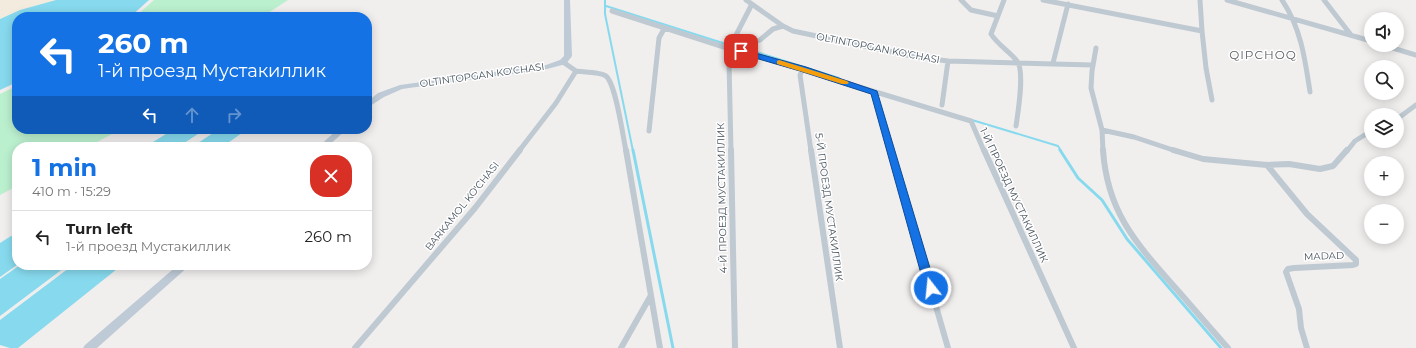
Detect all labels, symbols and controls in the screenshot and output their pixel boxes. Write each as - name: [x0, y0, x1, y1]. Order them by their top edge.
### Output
- map controls: [1364, 12, 1404, 244]
- button: sound: [1364, 12, 1404, 52]
- text: 260 m: [98, 26, 189, 60]
- icon: left: [32, 28, 84, 80]
- street label: OLTINTOPGAN KO'CHASI: [815, 30, 941, 66]
- pin: [724, 34, 758, 68]
- icon: arrive: [730, 40, 752, 62]
- district label: QIPCHOQ: [1229, 47, 1297, 62]
- text: 1-й проезд Мустакиллик: [98, 60, 326, 82]
- street label: OLTINTOPGAN KO'CHASI: [419, 60, 545, 90]
- button: search: [1364, 60, 1404, 100]
- icon: left: [139, 104, 161, 126]
- icon: ahead: [181, 104, 203, 126]
- icon: right: [223, 104, 245, 126]
- button: layers: [1364, 108, 1404, 148]
- street label: 4-Й ПРОЕЗД МУСТАКИЛЛИК: [714, 123, 730, 273]
- street label: 1-Й ПРОЕЗД МУСТАКИЛЛИК: [977, 125, 1051, 265]
- street label: 5-Й ПРОЕЗД МУСТАКИЛЛИК: [812, 132, 846, 282]
- text: 1 min: [32, 153, 97, 182]
- button: close: [310, 155, 352, 197]
- button: +: [1364, 156, 1404, 196]
- street label: BARKAMOL KO'CHASI: [422, 159, 502, 253]
- text: 410 m · 15:29: [32, 183, 111, 199]
- button: −: [1364, 204, 1404, 244]
- text: Turn left: [66, 219, 133, 238]
- icon: left: [32, 226, 54, 248]
- text: 260 m: [305, 227, 352, 246]
- text: 1-й проезд Мустакиллик: [66, 238, 231, 254]
- street label: MADAD: [1304, 249, 1344, 263]
- position arrow: [910, 267, 952, 309]

